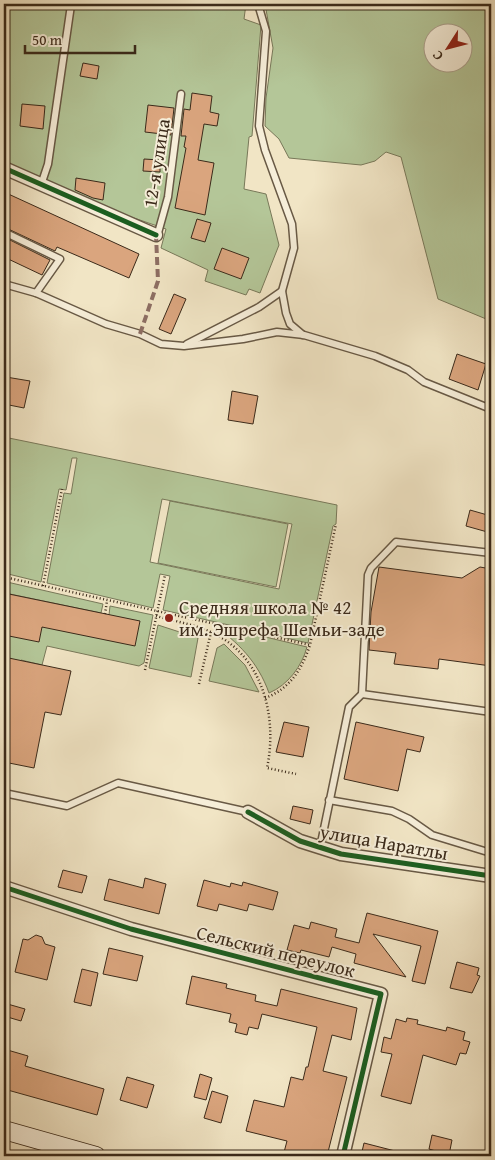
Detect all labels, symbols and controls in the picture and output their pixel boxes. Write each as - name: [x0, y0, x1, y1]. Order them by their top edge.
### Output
- scale bar: [25, 22, 135, 54]
- north arrow: [422, 22, 472, 72]
- text: 50 m: [32, 29, 63, 50]
- text: С: [427, 46, 448, 65]
- street label: 12-я улица: [135, 116, 177, 210]
- place label: Средняя школа № 42 им. Эшрефа Шемьи-заде: [179, 593, 385, 643]
- marker: Средняя школа № 42 им. Эшрефа Шемьи-заде: [163, 612, 175, 624]
- street label: улица Наратлы: [317, 817, 450, 867]
- street label: Сельский переулок: [194, 918, 358, 984]

